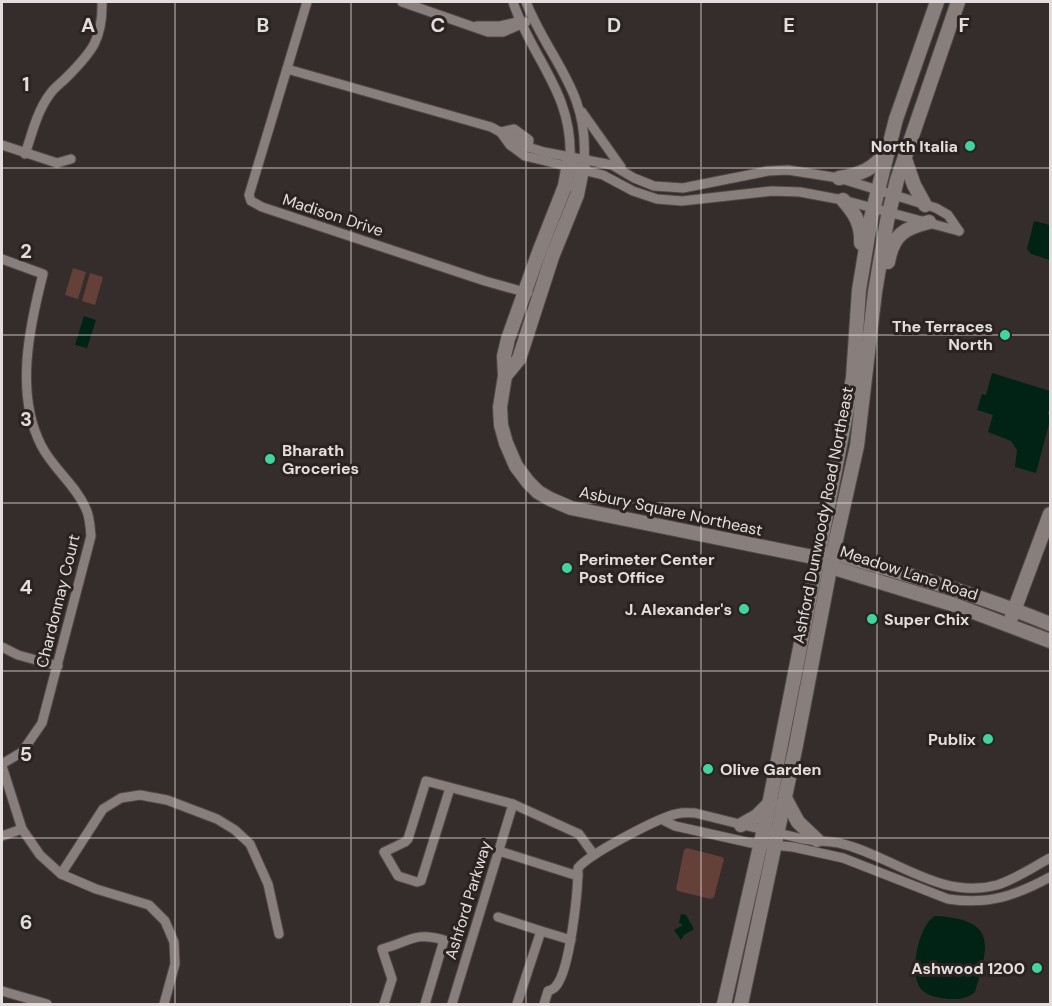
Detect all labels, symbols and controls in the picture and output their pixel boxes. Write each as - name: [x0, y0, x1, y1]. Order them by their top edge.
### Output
- text: A: [81, 12, 95, 38]
- text: B: [257, 12, 269, 38]
- text: C: [431, 12, 445, 38]
- text: D: [607, 12, 621, 38]
- text: E: [783, 12, 795, 38]
- text: F: [958, 12, 970, 38]
- text: 1: [22, 71, 30, 97]
- place label: North Italia: [871, 136, 958, 157]
- marker: North Italia: [963, 139, 977, 153]
- street label: Madison Drive: [280, 189, 386, 241]
- text: 2: [20, 238, 32, 264]
- place label: The Terraces North: [892, 316, 993, 355]
- marker: The Terraces North: [998, 328, 1012, 342]
- street label: Ashford Dunwoody Road Northeast: [788, 385, 858, 645]
- text: 3: [20, 406, 32, 432]
- place label: Bharath Groceries: [282, 440, 359, 479]
- marker: Bharath Groceries: [263, 452, 277, 466]
- street label: Asbury Square Northeast: [577, 481, 765, 541]
- street label: Chardonnay Court: [31, 532, 85, 670]
- street label: Meadow Lane Road: [837, 541, 981, 605]
- place label: Perimeter Center Post Office: [579, 549, 715, 588]
- marker: Perimeter Center Post Office: [560, 561, 574, 575]
- text: 4: [20, 574, 33, 600]
- place label: J. Alexander's: [625, 599, 732, 620]
- marker: J. Alexander's: [737, 602, 751, 616]
- place label: Super Chix: [884, 609, 969, 630]
- marker: Super Chix: [865, 612, 879, 626]
- place label: Publix: [928, 729, 976, 750]
- marker: Publix: [981, 732, 995, 746]
- text: 5: [20, 741, 32, 767]
- place label: Olive Garden: [720, 759, 822, 780]
- marker: Olive Garden: [701, 762, 715, 776]
- street label: Ashford Parkway: [440, 838, 496, 962]
- text: 6: [20, 909, 32, 935]
- place label: Ashwood 1200: [911, 958, 1025, 979]
- marker: Ashwood 1200: [1030, 961, 1044, 975]

